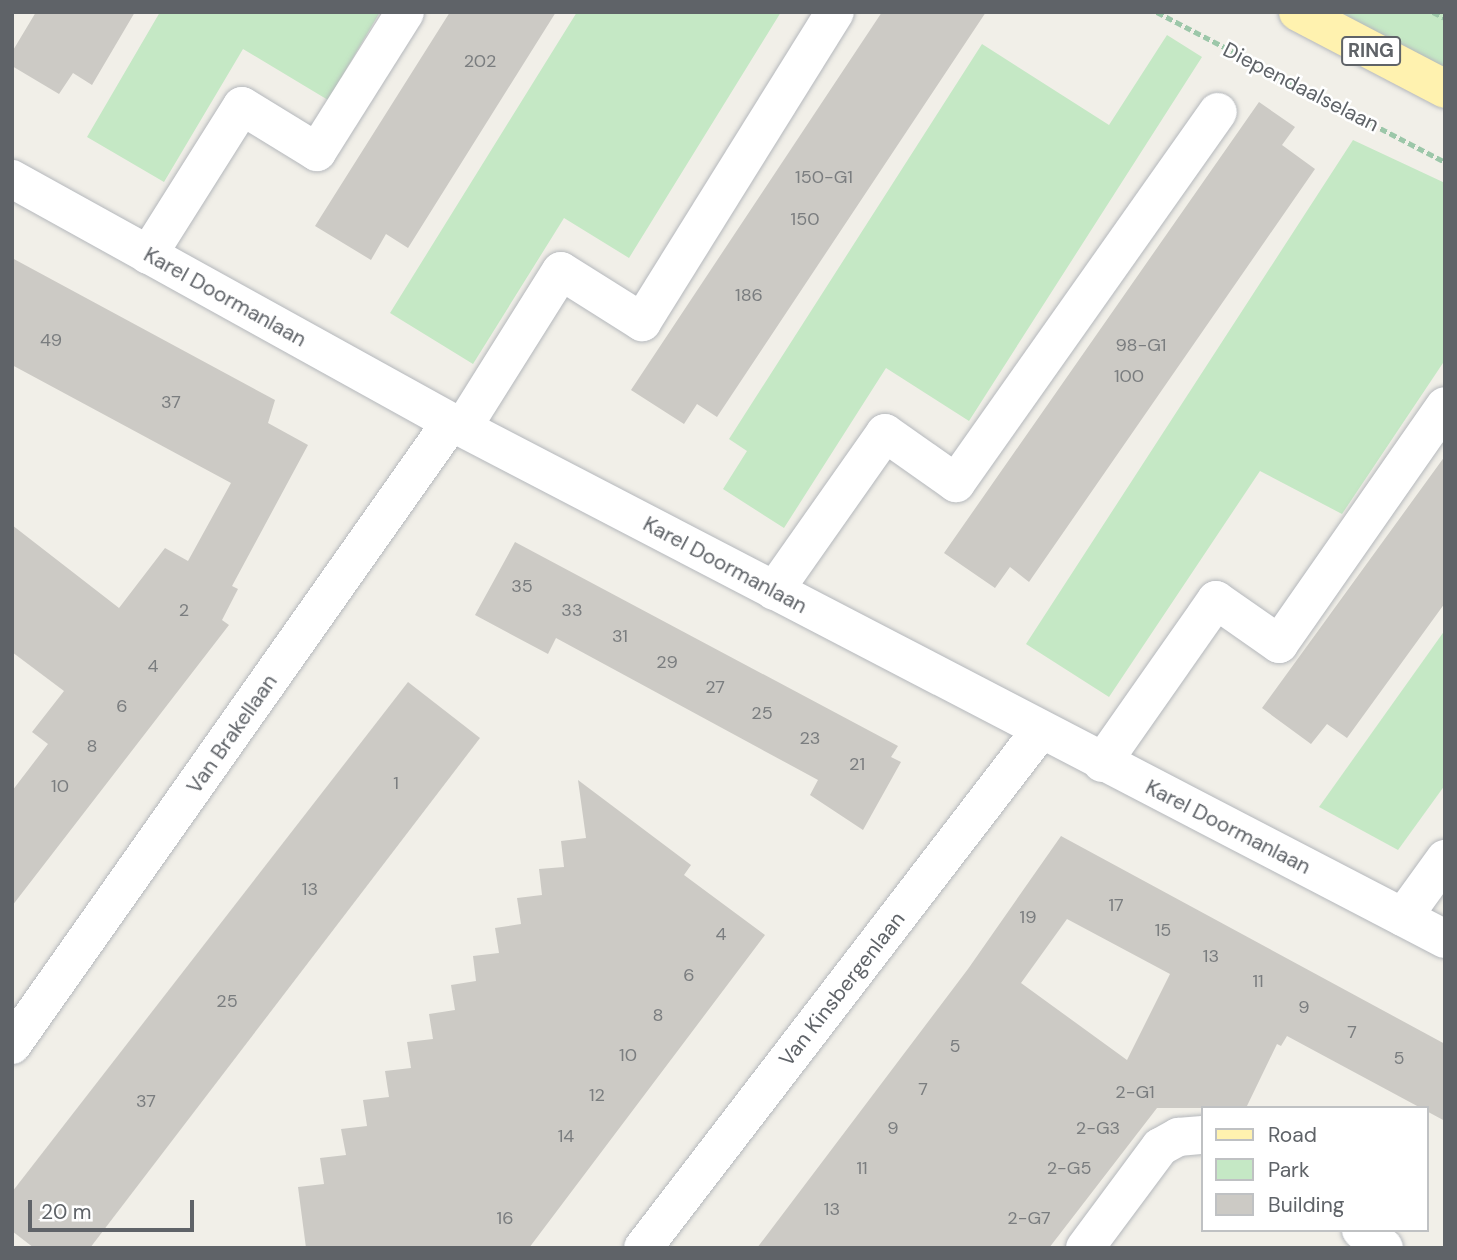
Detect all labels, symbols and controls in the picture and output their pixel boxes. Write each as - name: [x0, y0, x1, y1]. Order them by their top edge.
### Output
- road number: RING: [1340, 36, 1402, 66]
- street label: Diependaalselaan: [1219, 37, 1383, 137]
- house number: 202: [464, 50, 496, 72]
- house number: 150-G1: [795, 166, 853, 188]
- house number: 150: [791, 208, 819, 230]
- street label: Karel Doormanlaan: [139, 242, 311, 352]
- house number: 186: [735, 284, 763, 306]
- house number: 49: [40, 329, 62, 351]
- house number: 98-G1: [1116, 334, 1166, 356]
- house number: 100: [1114, 365, 1144, 387]
- house number: 37: [161, 391, 181, 413]
- street label: Karel Doormanlaan: [639, 511, 811, 619]
- house number: 35: [511, 575, 533, 597]
- house number: 2: [179, 599, 189, 621]
- house number: 33: [561, 599, 583, 621]
- house number: 31: [612, 625, 628, 647]
- house number: 29: [656, 651, 678, 673]
- house number: 4: [148, 655, 158, 677]
- street label: Van Brakellaan: [182, 670, 282, 798]
- house number: 27: [705, 676, 725, 698]
- house number: 6: [116, 695, 128, 717]
- house number: 25: [751, 702, 773, 724]
- house number: 23: [799, 727, 821, 749]
- house number: 8: [87, 735, 97, 757]
- house number: 21: [849, 753, 865, 775]
- house number: 1: [393, 772, 399, 794]
- house number: 10: [51, 775, 69, 797]
- street label: Karel Doormanlaan: [1141, 775, 1315, 879]
- house number: 13: [302, 878, 318, 900]
- house number: 17: [1108, 894, 1124, 916]
- house number: 19: [1020, 906, 1036, 928]
- street label: Van Kinsbergenlaan: [774, 907, 910, 1071]
- house number: 15: [1155, 919, 1171, 941]
- house number: 4: [716, 923, 726, 945]
- house number: 13: [1203, 945, 1219, 967]
- house number: 6: [683, 964, 695, 986]
- house number: 11: [1252, 970, 1264, 992]
- house number: 25: [216, 990, 238, 1012]
- house number: 9: [1298, 996, 1310, 1018]
- house number: 8: [653, 1004, 663, 1026]
- house number: 7: [1347, 1021, 1357, 1043]
- house number: 5: [950, 1035, 960, 1057]
- house number: 10: [619, 1044, 637, 1066]
- house number: 5: [1394, 1047, 1404, 1069]
- house number: 7: [918, 1078, 928, 1100]
- house number: 2-G1: [1115, 1081, 1155, 1103]
- house number: 12: [589, 1084, 605, 1106]
- house number: 37: [136, 1090, 156, 1112]
- legend: [1202, 1106, 1429, 1232]
- house number: 9: [887, 1117, 899, 1139]
- house number: 2-G3: [1076, 1117, 1120, 1139]
- text: Road: [1268, 1121, 1317, 1149]
- house number: 14: [558, 1125, 574, 1147]
- text: Park: [1268, 1156, 1309, 1184]
- house number: 11: [856, 1157, 868, 1179]
- house number: 2-G5: [1047, 1157, 1091, 1179]
- scale bar: [32, 1186, 198, 1230]
- text: Building: [1268, 1191, 1344, 1219]
- text: 20 m: [41, 1198, 92, 1226]
- house number: 13: [824, 1198, 840, 1220]
- house number: 16: [497, 1207, 513, 1229]
- house number: 2-G7: [1007, 1207, 1051, 1229]

